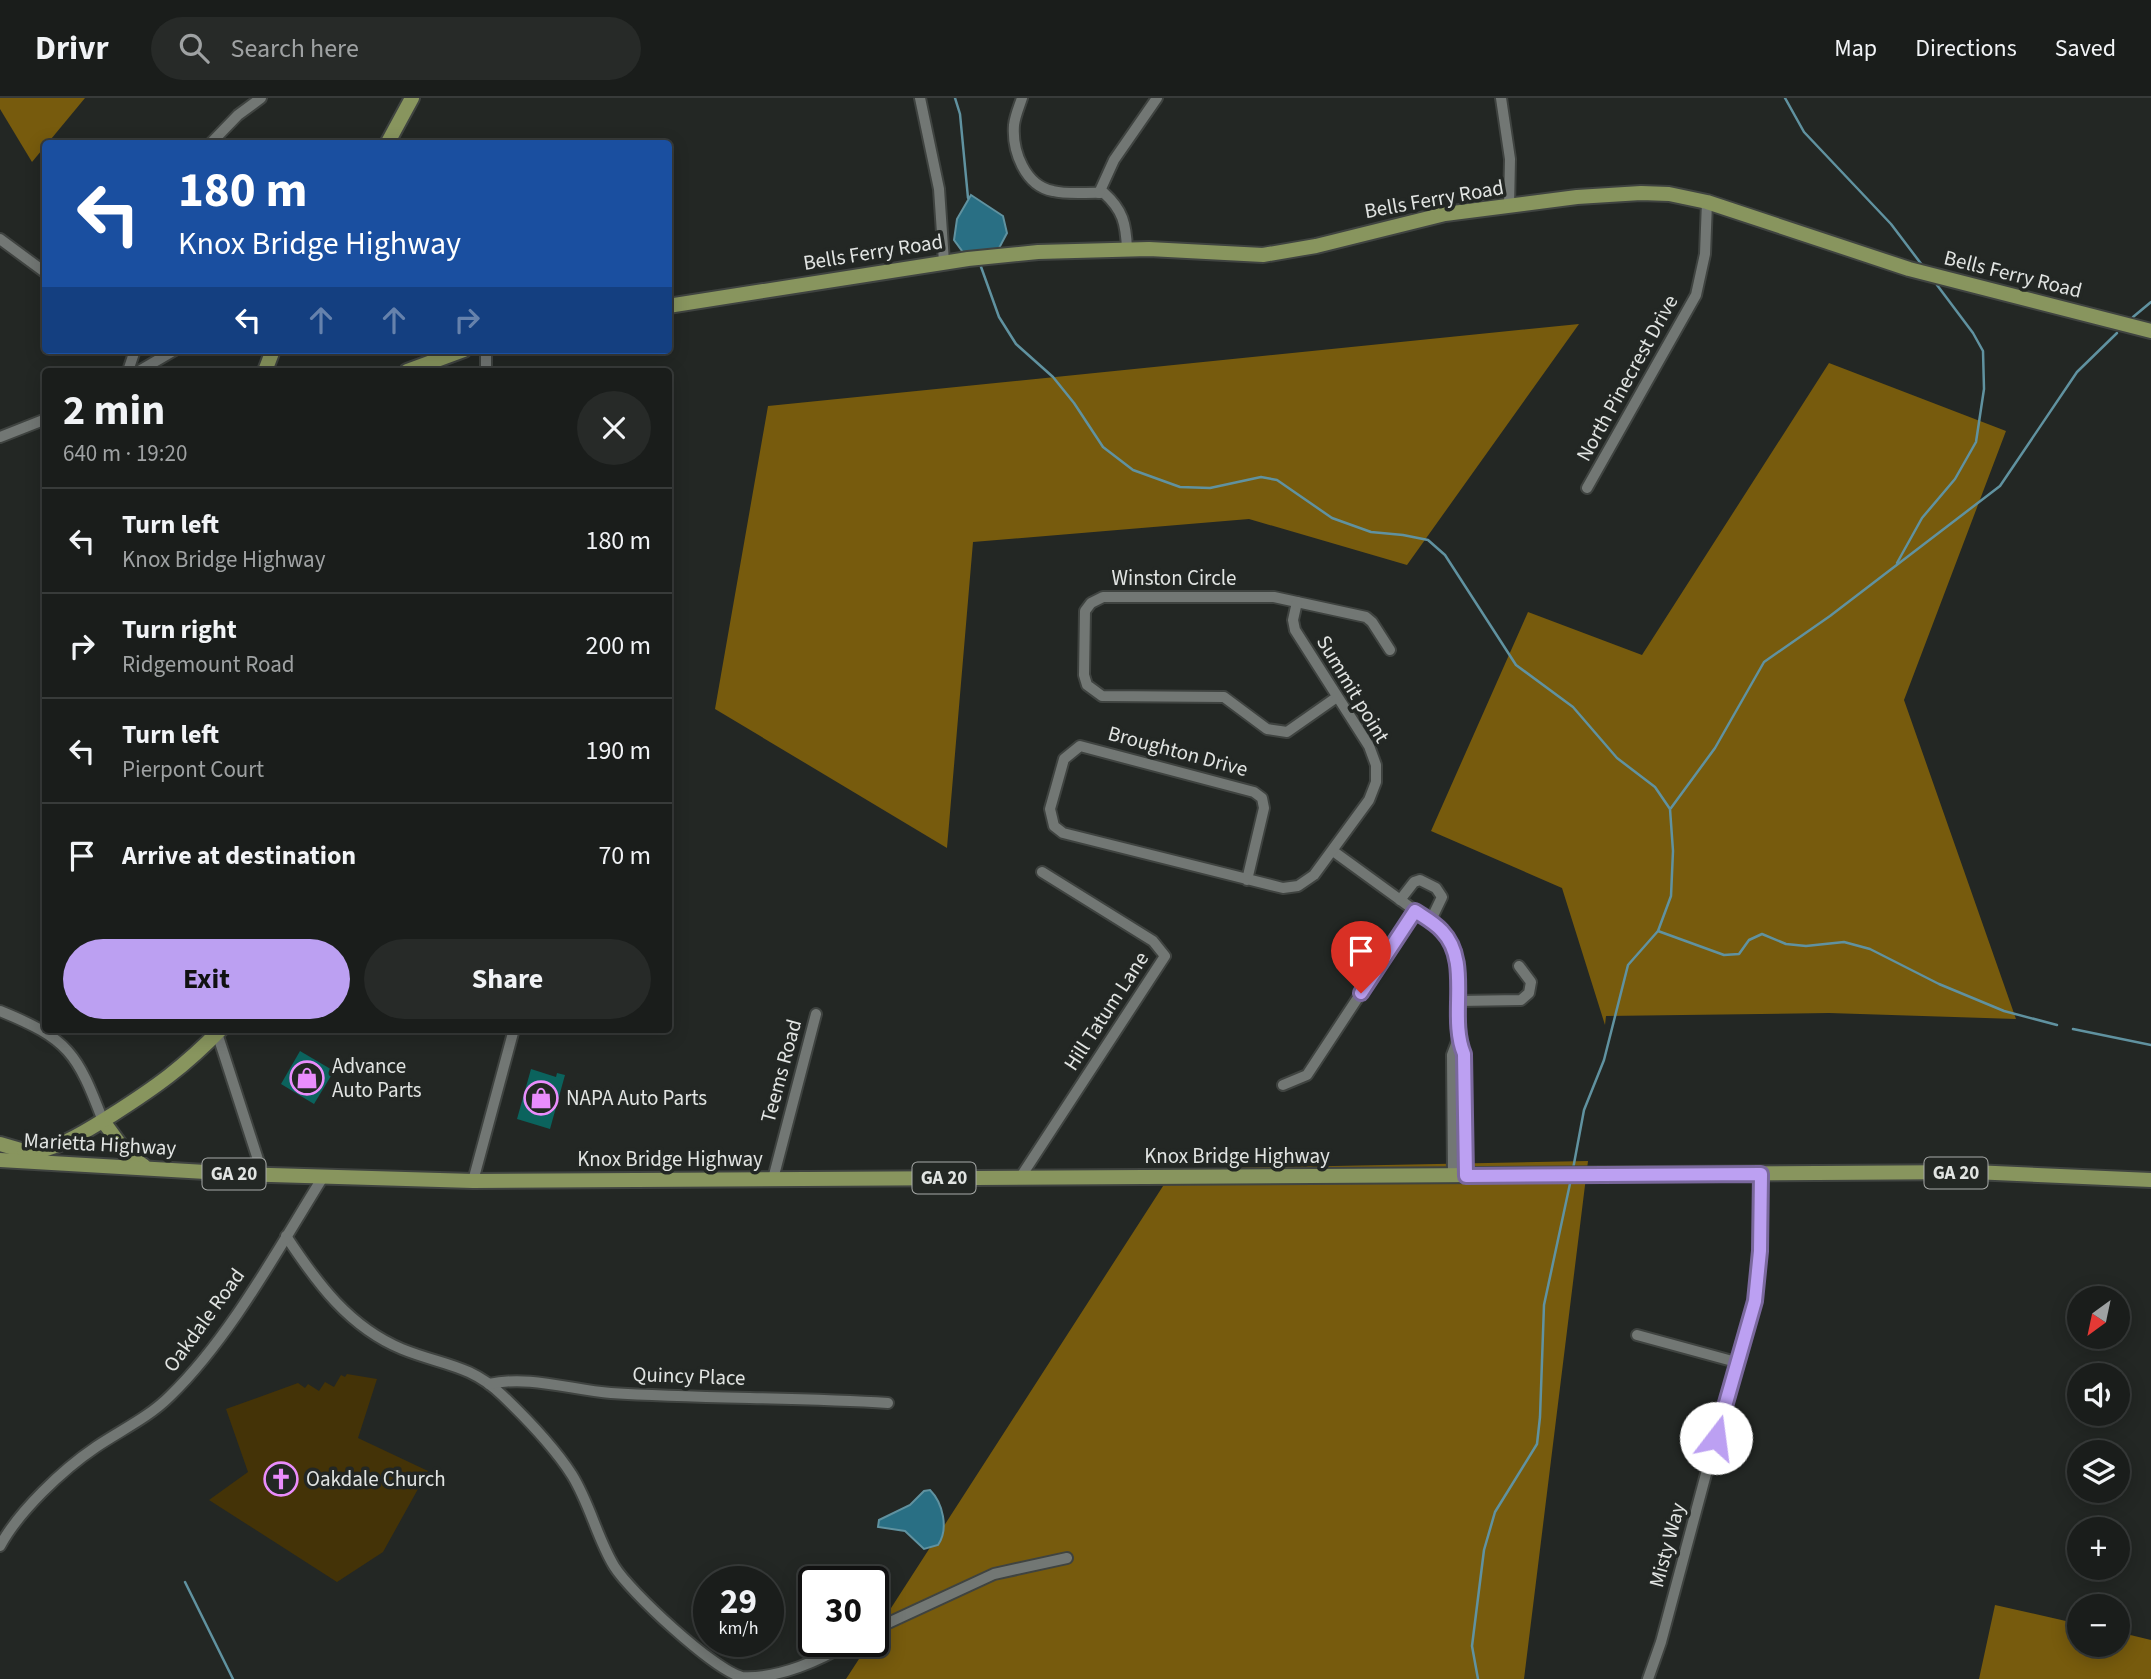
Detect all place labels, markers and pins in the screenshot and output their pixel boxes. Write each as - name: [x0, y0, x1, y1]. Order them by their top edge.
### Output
- pin: [1331, 921, 1391, 993]
- place label: Advance Auto Parts: [332, 1051, 422, 1105]
- shop icon: Advance Auto Parts: [288, 1059, 326, 1097]
- shop icon: NAPA Auto Parts: [522, 1079, 560, 1117]
- place label: NAPA Auto Parts: [566, 1083, 707, 1113]
- church icon: Oakdale Church: [262, 1460, 300, 1498]
- place label: Oakdale Church: [306, 1464, 446, 1494]

